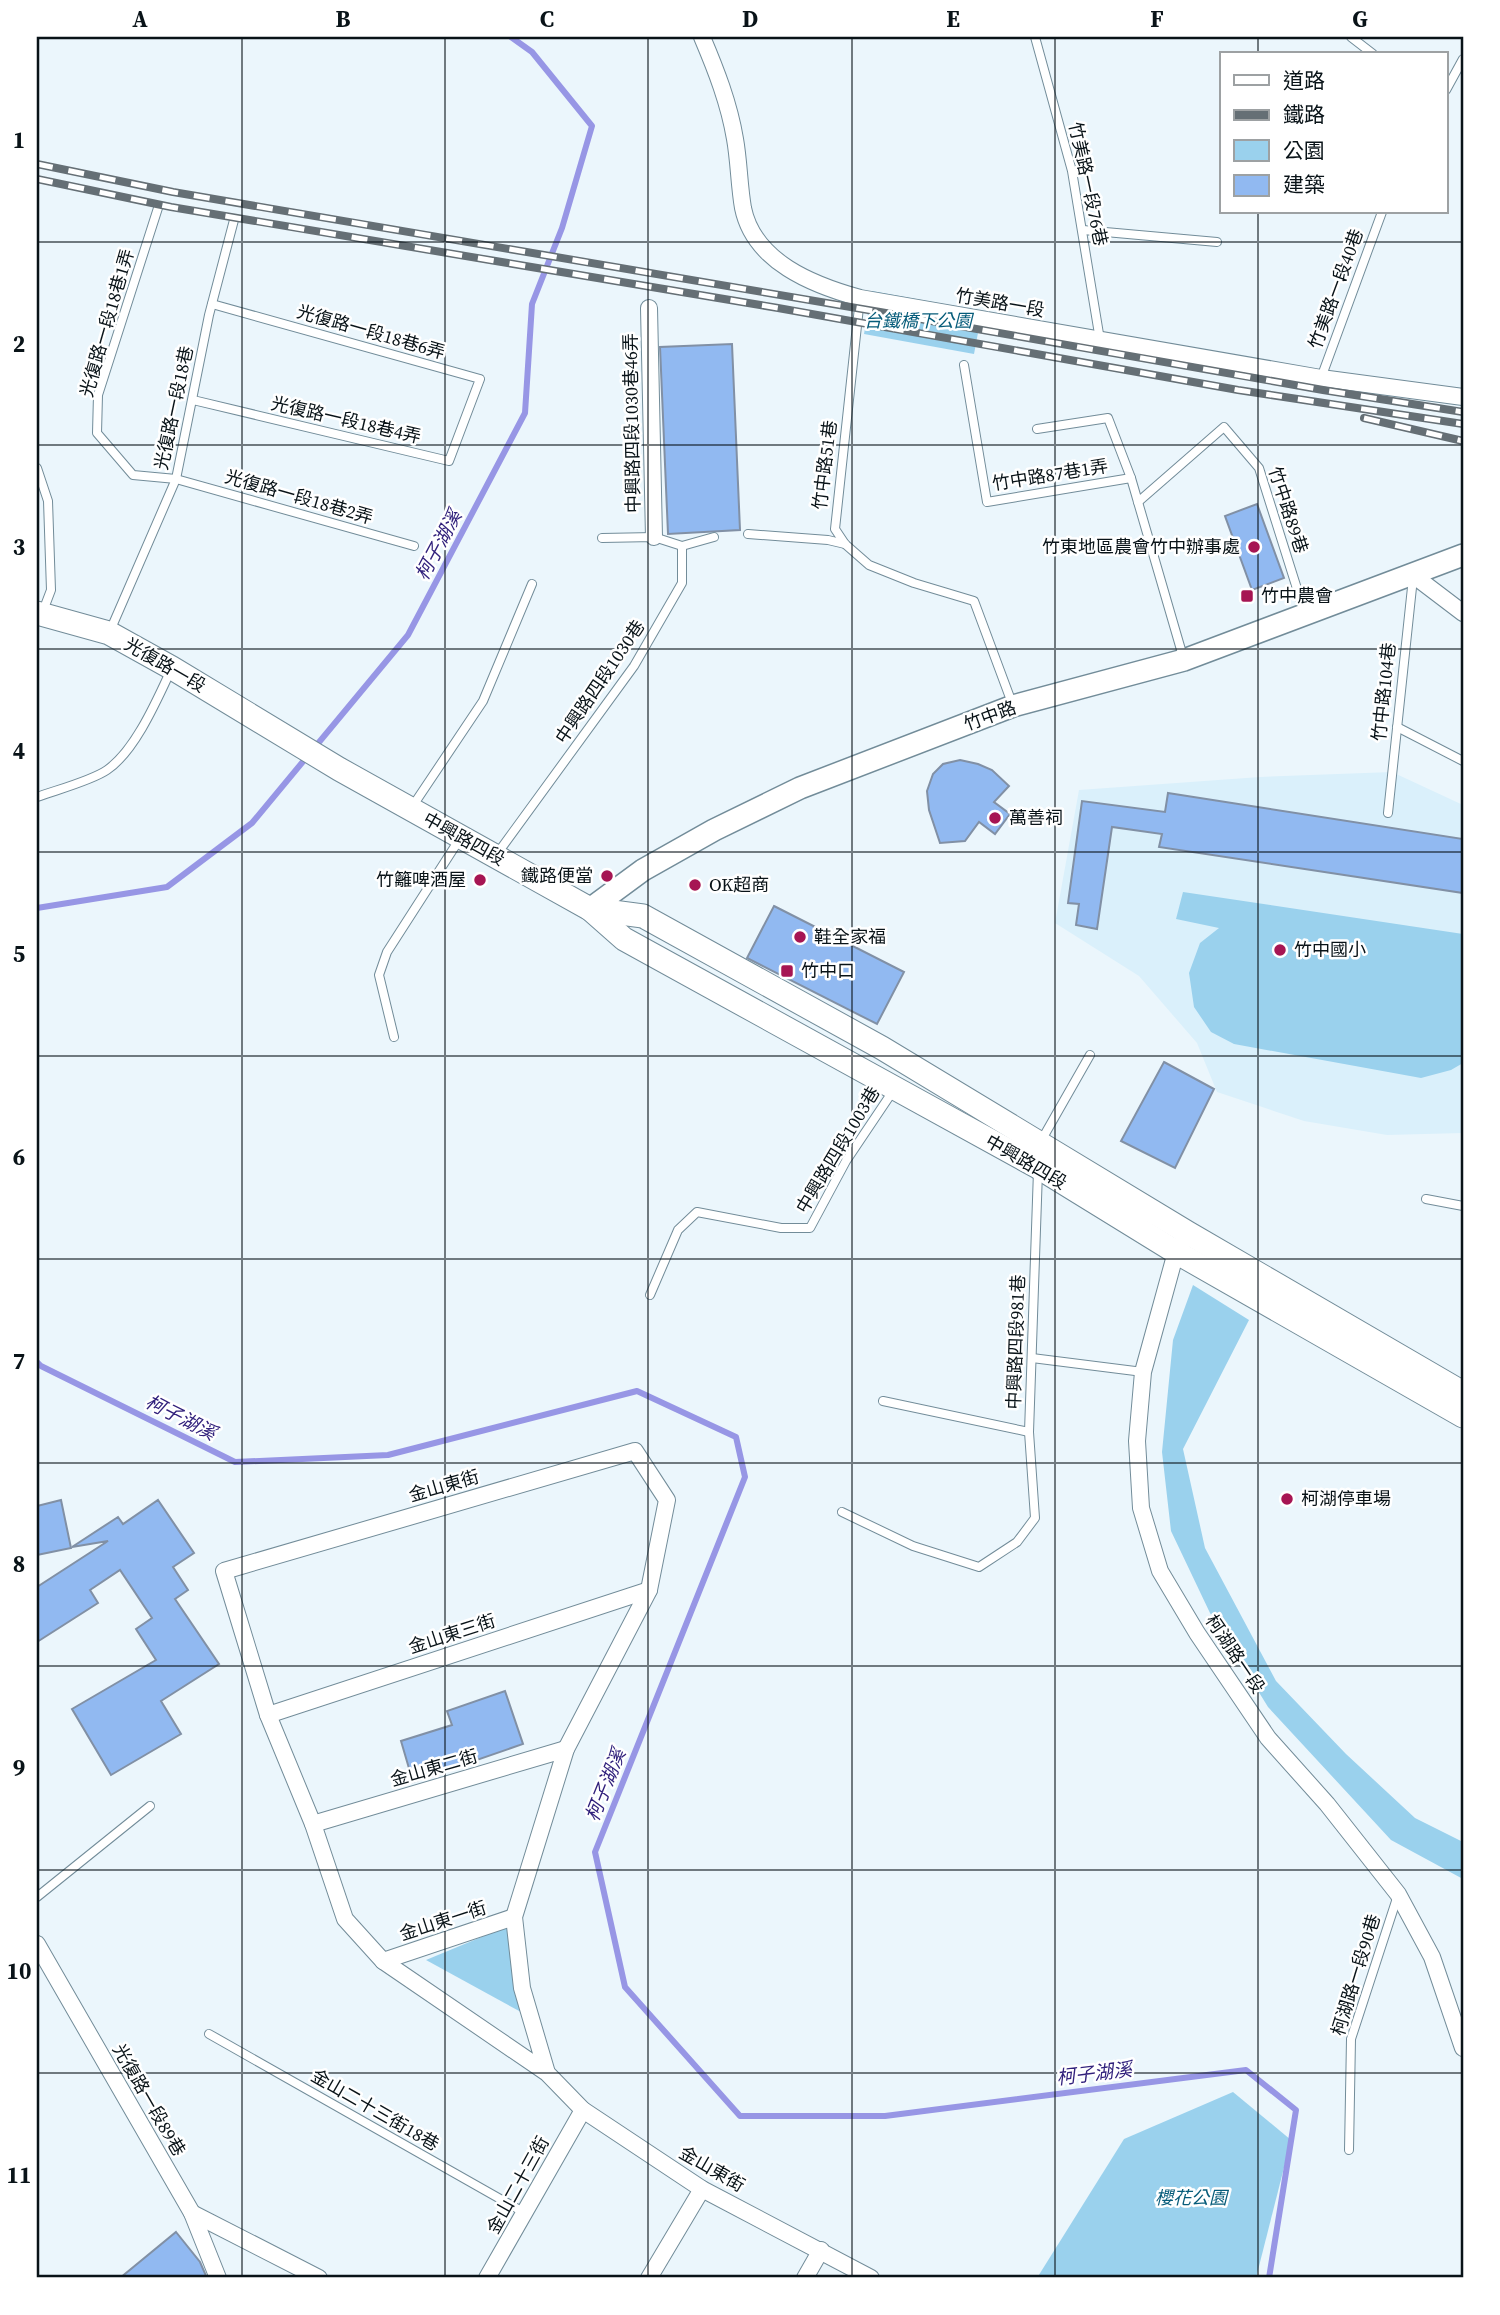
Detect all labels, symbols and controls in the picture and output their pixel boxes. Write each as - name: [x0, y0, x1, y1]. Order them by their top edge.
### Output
- text: A: [132, 3, 148, 35]
- text: B: [336, 3, 351, 35]
- text: C: [540, 3, 554, 35]
- text: D: [742, 3, 758, 35]
- text: E: [946, 3, 960, 35]
- text: F: [1150, 3, 1164, 35]
- text: G: [1352, 3, 1368, 35]
- legend: [1220, 52, 1448, 214]
- text: 道路: [1283, 66, 1325, 95]
- text: 鐵路: [1283, 100, 1325, 129]
- street label: 竹美路一段76巷: [1063, 120, 1114, 248]
- text: 1: [13, 124, 25, 156]
- text: 公園: [1283, 136, 1325, 165]
- text: 建築: [1283, 170, 1325, 199]
- street label: 竹美路一段40巷: [1302, 225, 1369, 352]
- street label: 光復路一段18巷1弄: [73, 246, 140, 400]
- street label: 竹美路一段: [954, 282, 1047, 323]
- street label: 光復路一段18巷6弄: [294, 298, 448, 365]
- park label: 台鐵橋下公園: [864, 308, 975, 333]
- text: 2: [13, 328, 25, 360]
- street label: 中興路四段1030巷46弄: [617, 333, 646, 513]
- street label: 光復路一段18巷: [148, 344, 199, 472]
- street label: 光復路一段18巷4弄: [269, 390, 423, 449]
- street label: 竹中路51巷: [807, 419, 842, 511]
- street label: 竹中路87巷1弄: [990, 453, 1110, 496]
- street label: 光復路一段18巷2弄: [222, 463, 376, 530]
- street label: 竹中路89巷: [1263, 463, 1314, 557]
- water label: 柯子湖溪: [409, 503, 469, 585]
- text: 3: [13, 531, 25, 563]
- place label: 竹東地區農會竹中辦事處: [1042, 534, 1240, 559]
- marker: 竹東地區農會竹中辦事處: [1246, 539, 1262, 555]
- place label: 竹中農會: [1261, 583, 1333, 608]
- marker: 竹中農會: [1239, 588, 1255, 604]
- street label: 中興路四段1030巷: [549, 615, 650, 748]
- street label: 光復路一段: [120, 631, 210, 698]
- street label: 竹中路104巷: [1366, 641, 1401, 742]
- street label: 竹中路: [960, 695, 1019, 737]
- text: 4: [13, 735, 25, 767]
- place label: 萬善祠: [1009, 805, 1063, 830]
- street label: 中興路四段: [419, 806, 510, 871]
- marker: 萬善祠: [987, 810, 1003, 826]
- place label: 鐵路便當: [521, 863, 593, 888]
- place label: 竹籬啤酒屋: [376, 867, 466, 892]
- marker: 鐵路便當: [599, 868, 615, 884]
- marker: 竹籬啤酒屋: [472, 872, 488, 888]
- place label: OK超商: [709, 872, 769, 897]
- marker: OK超商: [687, 877, 703, 893]
- place label: 鞋全家福: [814, 924, 886, 949]
- marker: 鞋全家福: [792, 929, 808, 945]
- place label: 竹中國小: [1294, 937, 1366, 962]
- text: 5: [13, 938, 25, 970]
- marker: 竹中國小: [1272, 942, 1288, 958]
- place label: 竹中口: [801, 958, 855, 983]
- marker: 竹中口: [779, 963, 795, 979]
- street label: 中興路四段1003巷: [790, 1082, 885, 1218]
- street label: 中興路四段: [981, 1128, 1071, 1195]
- text: 6: [13, 1141, 25, 1173]
- street label: 中興路四段981巷: [1001, 1274, 1030, 1410]
- text: 7: [13, 1345, 25, 1377]
- water label: 柯子湖溪: [141, 1388, 223, 1447]
- street label: 金山東街: [406, 1464, 482, 1507]
- place label: 柯湖停車場: [1301, 1486, 1391, 1511]
- marker: 柯湖停車場: [1279, 1491, 1295, 1507]
- text: 8: [13, 1548, 25, 1580]
- street label: 金山東三街: [405, 1608, 499, 1659]
- street label: 柯湖路一段: [1200, 1609, 1271, 1698]
- water label: 柯子湖溪: [579, 1742, 632, 1825]
- street label: 金山東二街: [387, 1743, 481, 1792]
- text: 9: [13, 1752, 25, 1784]
- street label: 金山東一街: [396, 1895, 490, 1946]
- street label: 柯湖路一段90巷: [1325, 1911, 1386, 2039]
- text: 10: [7, 1955, 31, 1987]
- street label: 光復路一段89巷: [107, 2039, 192, 2161]
- water label: 柯子湖溪: [1055, 2055, 1136, 2091]
- street label: 金山二十三街18巷: [307, 2063, 444, 2156]
- street label: 金山二十三街: [480, 2131, 555, 2238]
- street label: 金山東街: [675, 2140, 750, 2197]
- text: 11: [7, 2159, 31, 2191]
- park label: 櫻花公園: [1155, 2185, 1230, 2210]

